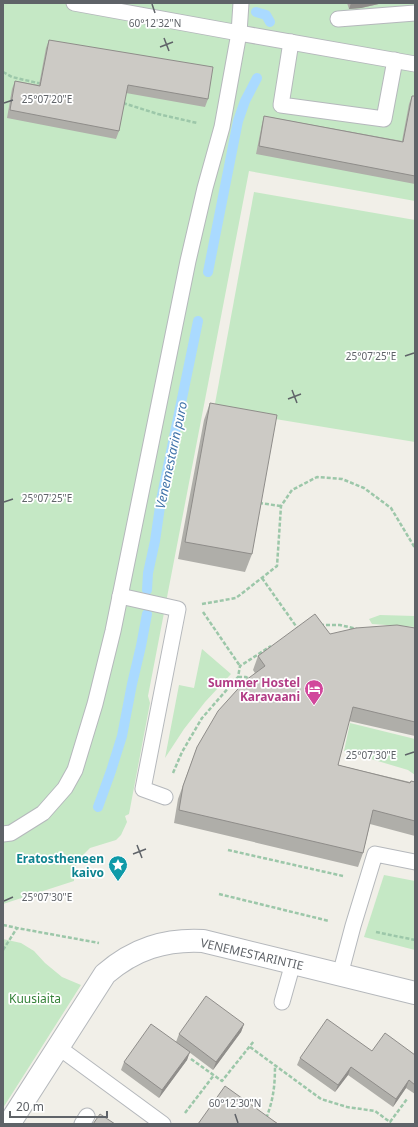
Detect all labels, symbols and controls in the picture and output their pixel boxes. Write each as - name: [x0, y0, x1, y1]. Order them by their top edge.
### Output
- text: 60°12'32"N: [129, 16, 181, 30]
- text: 25°07'20"E: [22, 92, 72, 106]
- text: 25°07'25"E: [346, 349, 396, 363]
- water label: Venemestarin puro: [151, 400, 191, 510]
- text: 25°07'25"E: [22, 491, 72, 505]
- place label: Summer Hostel Karavaani: [208, 674, 300, 705]
- hotel icon: Summer Hostel Karavaani: [303, 678, 325, 706]
- text: 25°07'30"E: [346, 748, 396, 762]
- place label: Eratostheneen kaivo: [16, 850, 104, 881]
- place icon: Eratostheneen kaivo: [107, 854, 129, 882]
- text: 25°07'30"E: [22, 890, 72, 904]
- street label: VENEMESTARINTIE: [199, 934, 305, 974]
- park label: Kuusiaita: [9, 990, 61, 1007]
- scale bar: [10, 1093, 107, 1119]
- text: 60°12'30"N: [209, 1096, 261, 1110]
- text: 20 m: [16, 1098, 44, 1115]

